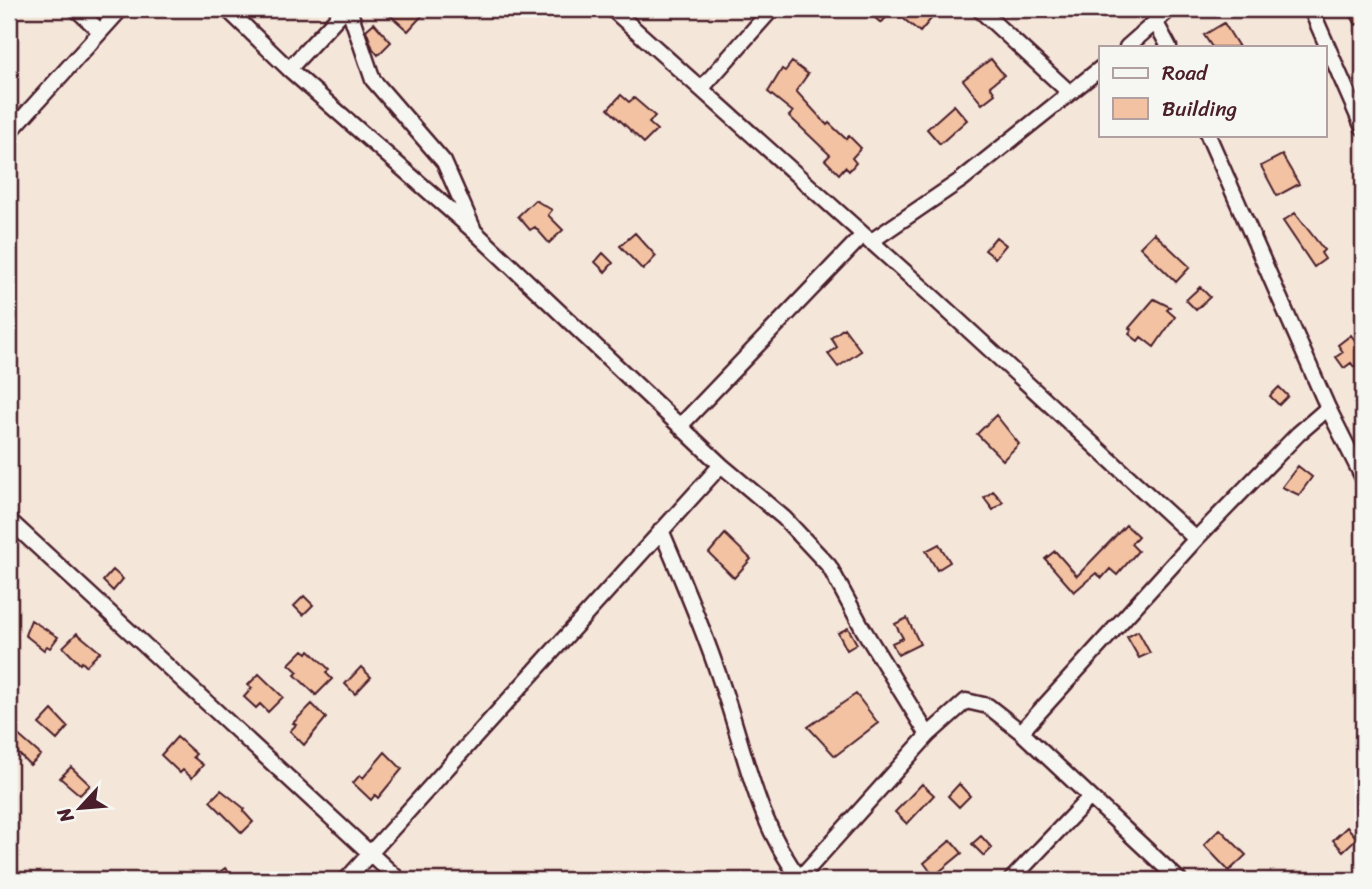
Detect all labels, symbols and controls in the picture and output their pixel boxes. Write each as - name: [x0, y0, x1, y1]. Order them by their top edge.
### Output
- legend: [1099, 46, 1326, 136]
- text: Road: [1162, 54, 1209, 92]
- text: Building: [1162, 90, 1238, 128]
- north arrow: [46, 774, 116, 844]
- text: N: [47, 801, 83, 829]

